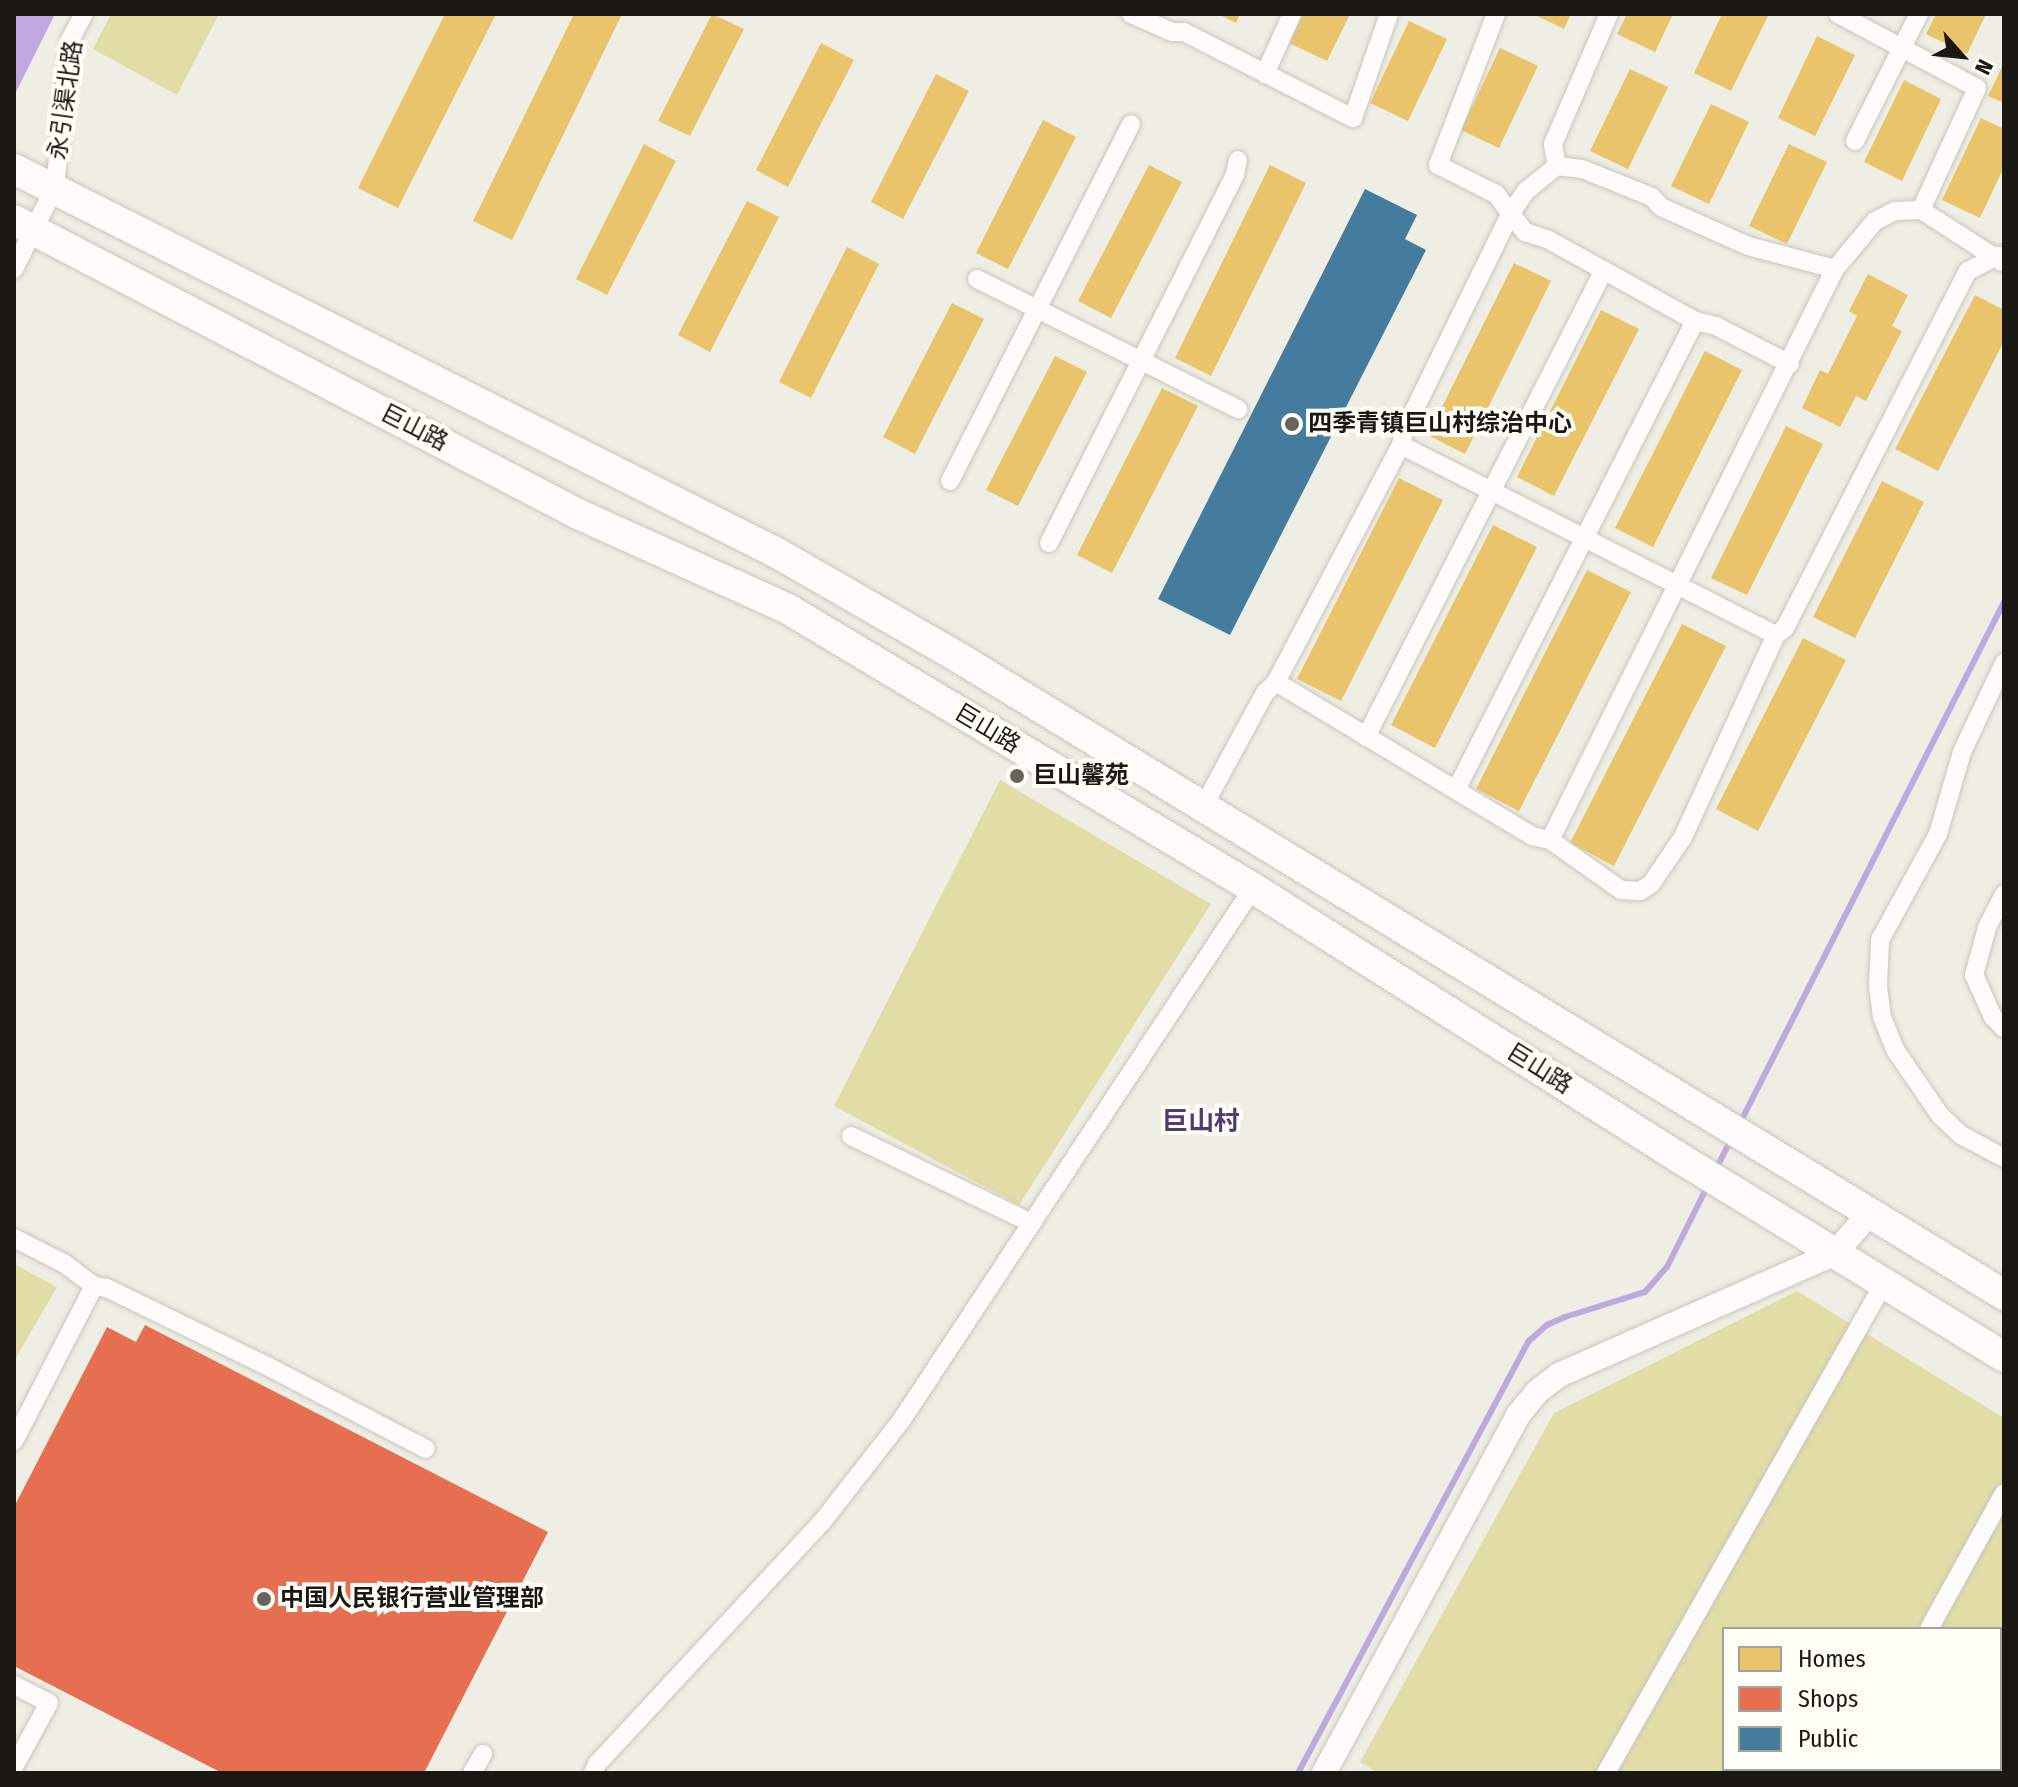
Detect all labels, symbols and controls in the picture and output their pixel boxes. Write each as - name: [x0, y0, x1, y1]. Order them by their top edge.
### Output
- north arrow: [1922, 16, 2002, 96]
- street label: 永引渠北路: [43, 39, 89, 161]
- text: N: [1969, 55, 1999, 79]
- street label: 巨山路: [375, 399, 453, 457]
- place label: 四季青镇巨山村综治中心: [1308, 410, 1572, 438]
- marker: 四季青镇巨山村综治中心: [1283, 415, 1301, 433]
- street label: 巨山路: [949, 698, 1025, 760]
- place label: 巨山馨苑: [1033, 762, 1129, 790]
- marker: 巨山馨苑: [1008, 767, 1026, 785]
- street label: 巨山路: [1501, 1038, 1577, 1100]
- district label: 巨山村: [1162, 1106, 1240, 1138]
- place label: 中国人民银行营业管理部: [280, 1585, 544, 1613]
- marker: 中国人民银行营业管理部: [255, 1590, 273, 1608]
- legend: [1722, 1627, 2002, 1771]
- text: Homes: [1798, 1645, 1866, 1673]
- text: Shops: [1798, 1685, 1858, 1713]
- text: Public: [1798, 1725, 1858, 1753]

